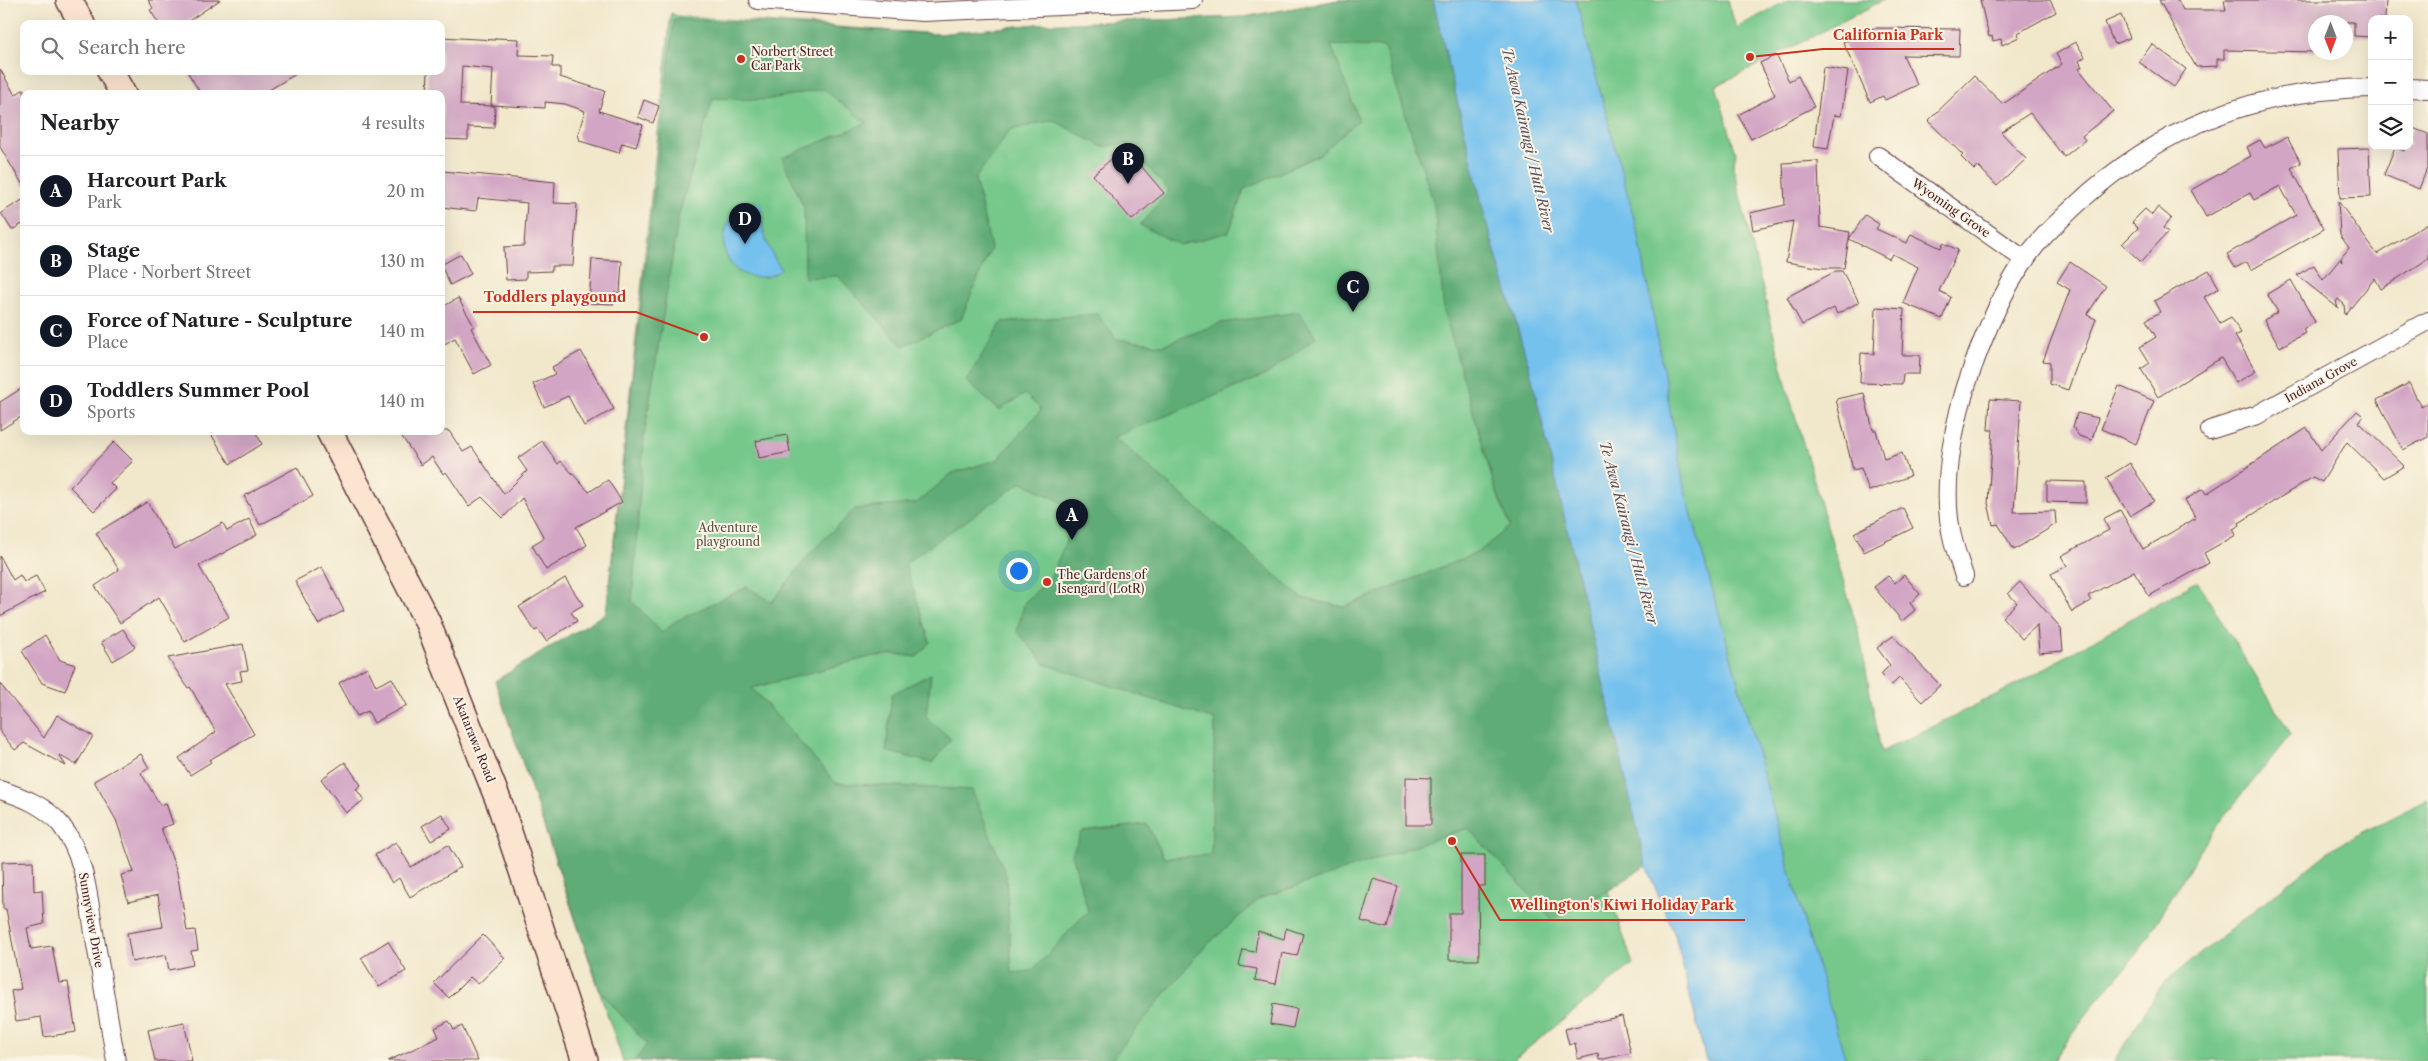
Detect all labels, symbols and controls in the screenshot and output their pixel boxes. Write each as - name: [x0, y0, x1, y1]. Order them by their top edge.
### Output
- north arrow: [2308, 15, 2353, 60]
- map controls: [2368, 15, 2413, 150]
- button: +: [2368, 15, 2413, 60]
- search box: [20, 20, 445, 75]
- callout: California Park: [1823, 20, 1954, 49]
- text: California Park: [1833, 26, 1944, 44]
- icon: search: [38, 34, 66, 62]
- text: Search here: [78, 36, 186, 59]
- place label: Norbert Street Car Park: [751, 44, 834, 73]
- water label: Te Awa Kairangi / Hutt River: [1498, 46, 1558, 236]
- marker: Norbert Street Car Park: [735, 53, 747, 65]
- button: −: [2368, 60, 2413, 105]
- button: layers: [2368, 105, 2413, 150]
- text: Nearby: [40, 110, 119, 135]
- text: 4 results: [362, 113, 425, 133]
- pin: B: [1112, 143, 1144, 184]
- text: Harcourt Park: [87, 169, 227, 192]
- street label: Wyoming Grove: [1908, 174, 1994, 240]
- text: A: [50, 181, 62, 201]
- text: 20 m: [386, 181, 425, 201]
- text: Park: [87, 192, 122, 212]
- pin: D: [729, 203, 761, 244]
- text: Stage: [87, 239, 140, 262]
- text: B: [50, 251, 62, 271]
- text: 130 m: [380, 251, 425, 271]
- text: Place · Norbert Street: [87, 262, 251, 282]
- pin: C: [1337, 271, 1369, 312]
- callout: Toddlers playgound: [473, 283, 636, 312]
- text: Toddlers playgound: [484, 288, 627, 306]
- text: Force of Nature - Sculpture: [87, 309, 352, 332]
- text: C: [50, 321, 62, 341]
- text: 140 m: [380, 321, 425, 341]
- text: Place: [87, 332, 128, 352]
- street label: Indiana Grove: [2282, 353, 2360, 406]
- text: Toddlers Summer Pool: [87, 379, 310, 402]
- text: D: [49, 391, 63, 411]
- text: 140 m: [380, 391, 425, 411]
- text: Sports: [87, 402, 136, 422]
- water label: Te Awa Kairangi / Hutt River: [1596, 439, 1663, 628]
- pin: A: [1056, 499, 1088, 540]
- park label: Adventure playground: [696, 520, 761, 549]
- your location: [1006, 558, 1032, 584]
- place label: The Gardens of Isengard (LotR): [1057, 567, 1148, 596]
- marker: The Gardens of Isengard (LotR): [1041, 576, 1053, 588]
- street label: Akatarawa Road: [450, 692, 499, 785]
- street label: Sunnyview Drive: [76, 871, 107, 969]
- callout: Wellington's Kiwi Holiday Park: [1500, 891, 1745, 920]
- text: Wellington's Kiwi Holiday Park: [1509, 896, 1735, 914]

